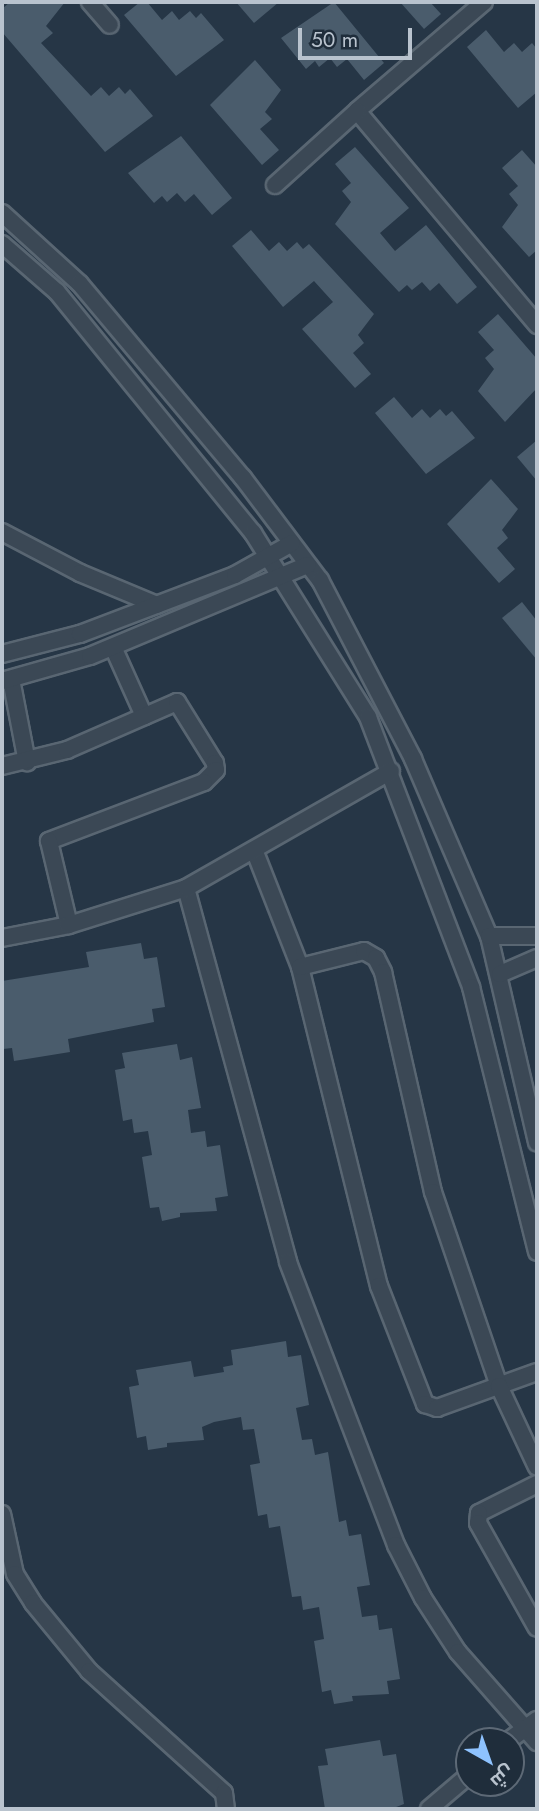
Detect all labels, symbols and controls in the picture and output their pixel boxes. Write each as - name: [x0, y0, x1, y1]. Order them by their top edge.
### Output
- scale bar: [301, 14, 415, 58]
- text: 50 m: [311, 25, 358, 55]
- north arrow: [455, 1727, 525, 1797]
- text: ش: [485, 1759, 521, 1795]

